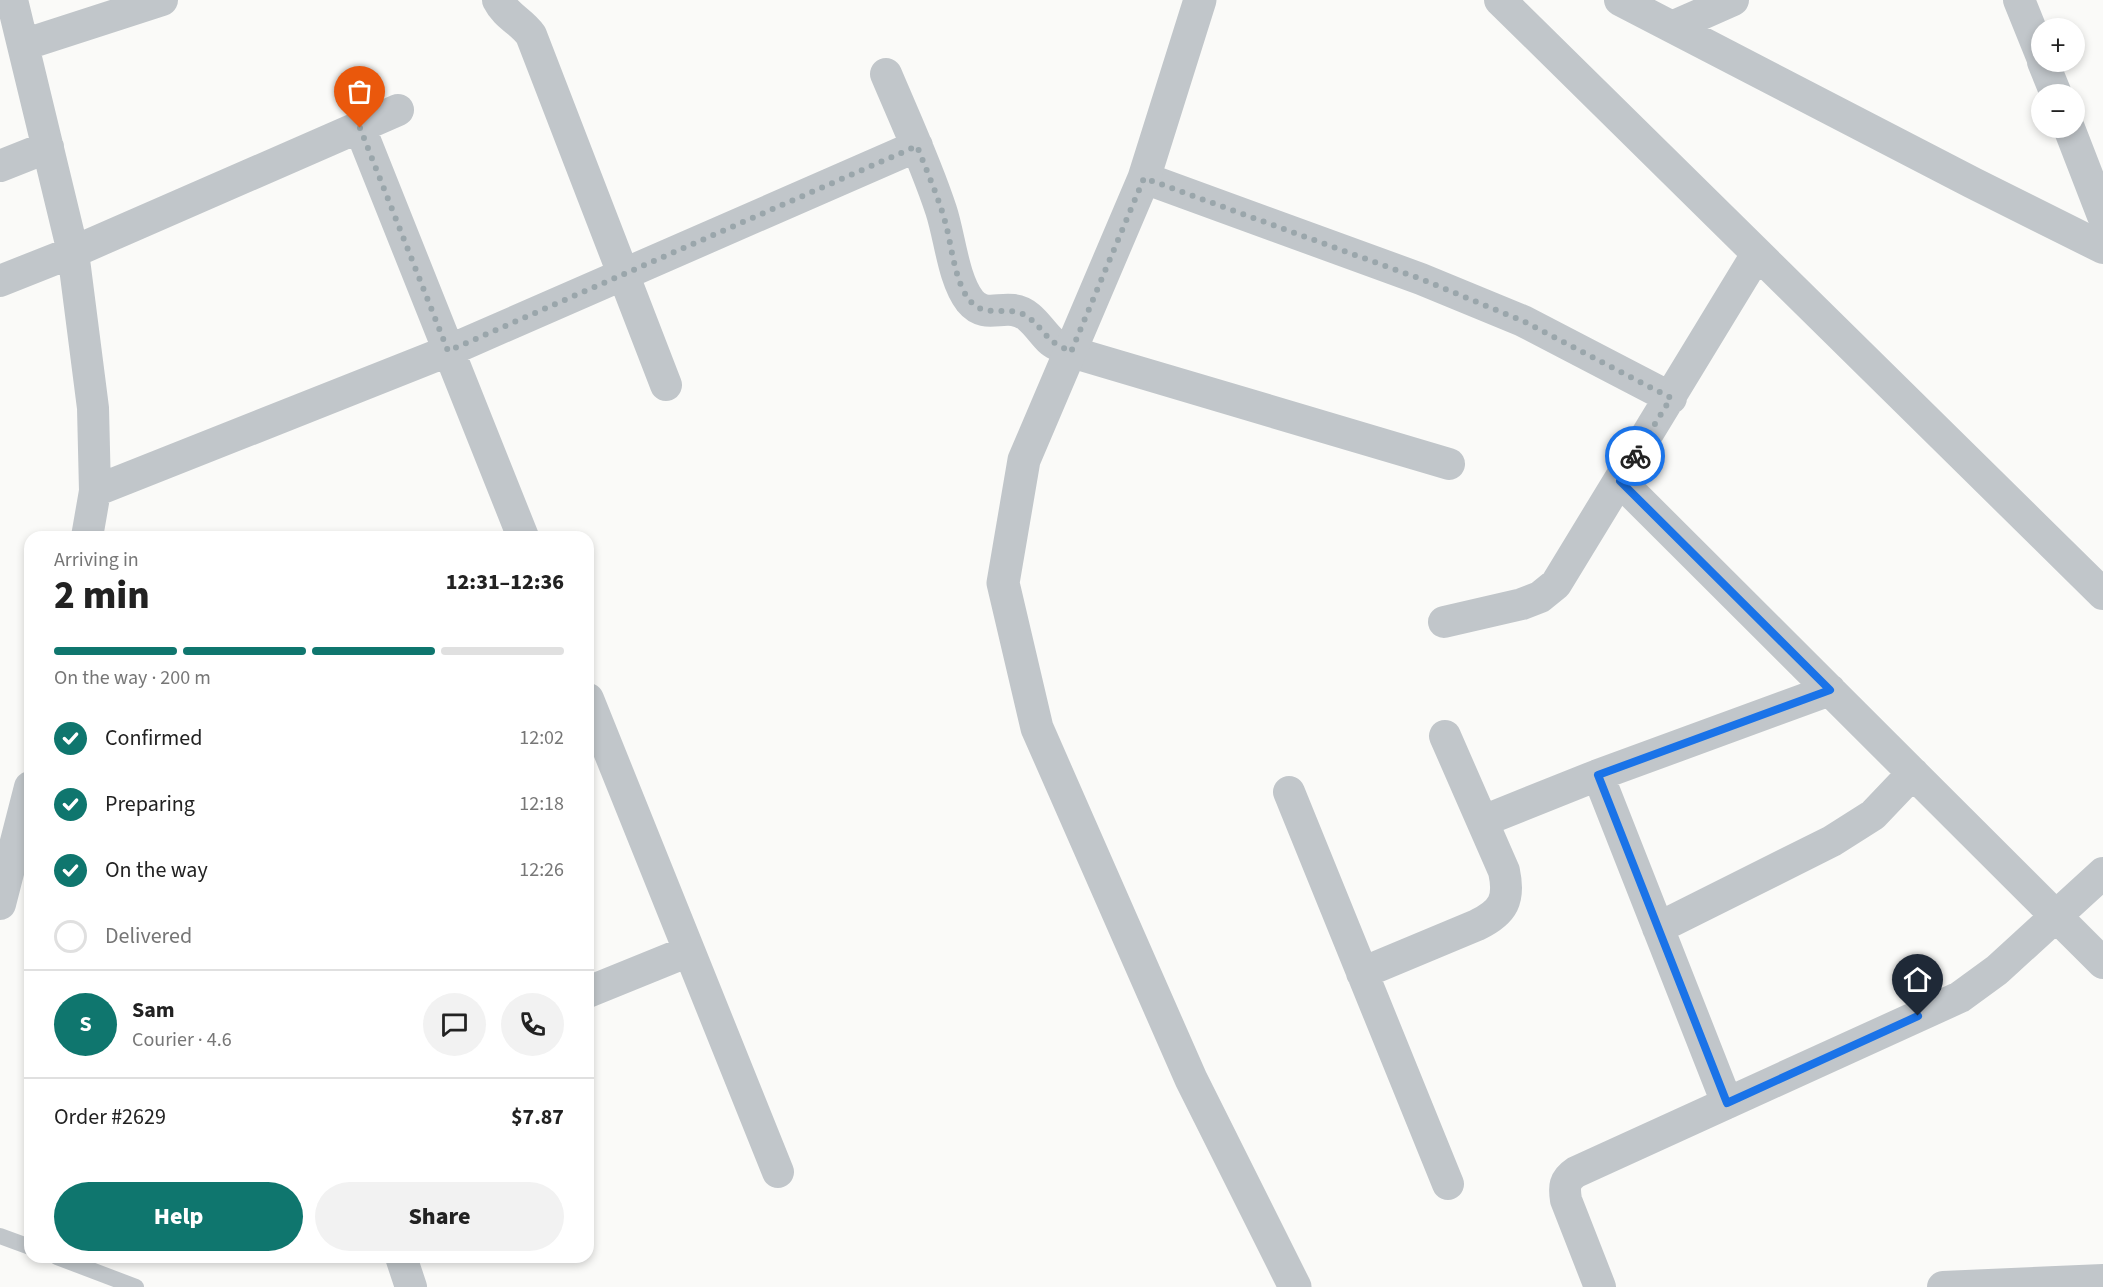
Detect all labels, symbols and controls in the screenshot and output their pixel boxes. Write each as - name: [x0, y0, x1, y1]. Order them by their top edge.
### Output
- map controls: [2031, 18, 2085, 138]
- button: +: [2031, 18, 2085, 72]
- pin: [334, 66, 385, 128]
- icon: bag: [343, 75, 376, 108]
- button: −: [2031, 84, 2085, 138]
- courier: [1605, 426, 1665, 486]
- icon: bike: [1619, 440, 1652, 473]
- text: Arriving in: [54, 546, 139, 574]
- text: 12:31–12:36: [446, 566, 564, 598]
- text: 2 min: [54, 568, 150, 624]
- text: On the way · 200 m: [54, 664, 211, 692]
- icon: check: [54, 722, 87, 755]
- text: Confirmed: [105, 722, 202, 754]
- text: 12:02: [519, 724, 564, 752]
- icon: check: [54, 788, 87, 821]
- text: Preparing: [105, 788, 195, 820]
- text: 12:18: [519, 790, 564, 818]
- icon: check: [54, 854, 87, 887]
- text: On the way: [105, 854, 208, 886]
- text: 12:26: [519, 856, 564, 884]
- text: Delivered: [105, 920, 192, 952]
- pin: [1892, 954, 1943, 1016]
- icon: home: [1901, 963, 1934, 996]
- button: chat: [423, 993, 486, 1056]
- button: phone: [501, 993, 564, 1056]
- text: Sam: [132, 994, 175, 1026]
- text: S: [79, 1008, 92, 1040]
- text: Courier · 4.6: [132, 1026, 232, 1054]
- text: Order #2629: [54, 1101, 166, 1133]
- text: $7.87: [511, 1101, 564, 1133]
- button: Help: [54, 1182, 303, 1251]
- button: Share: [315, 1182, 564, 1251]

